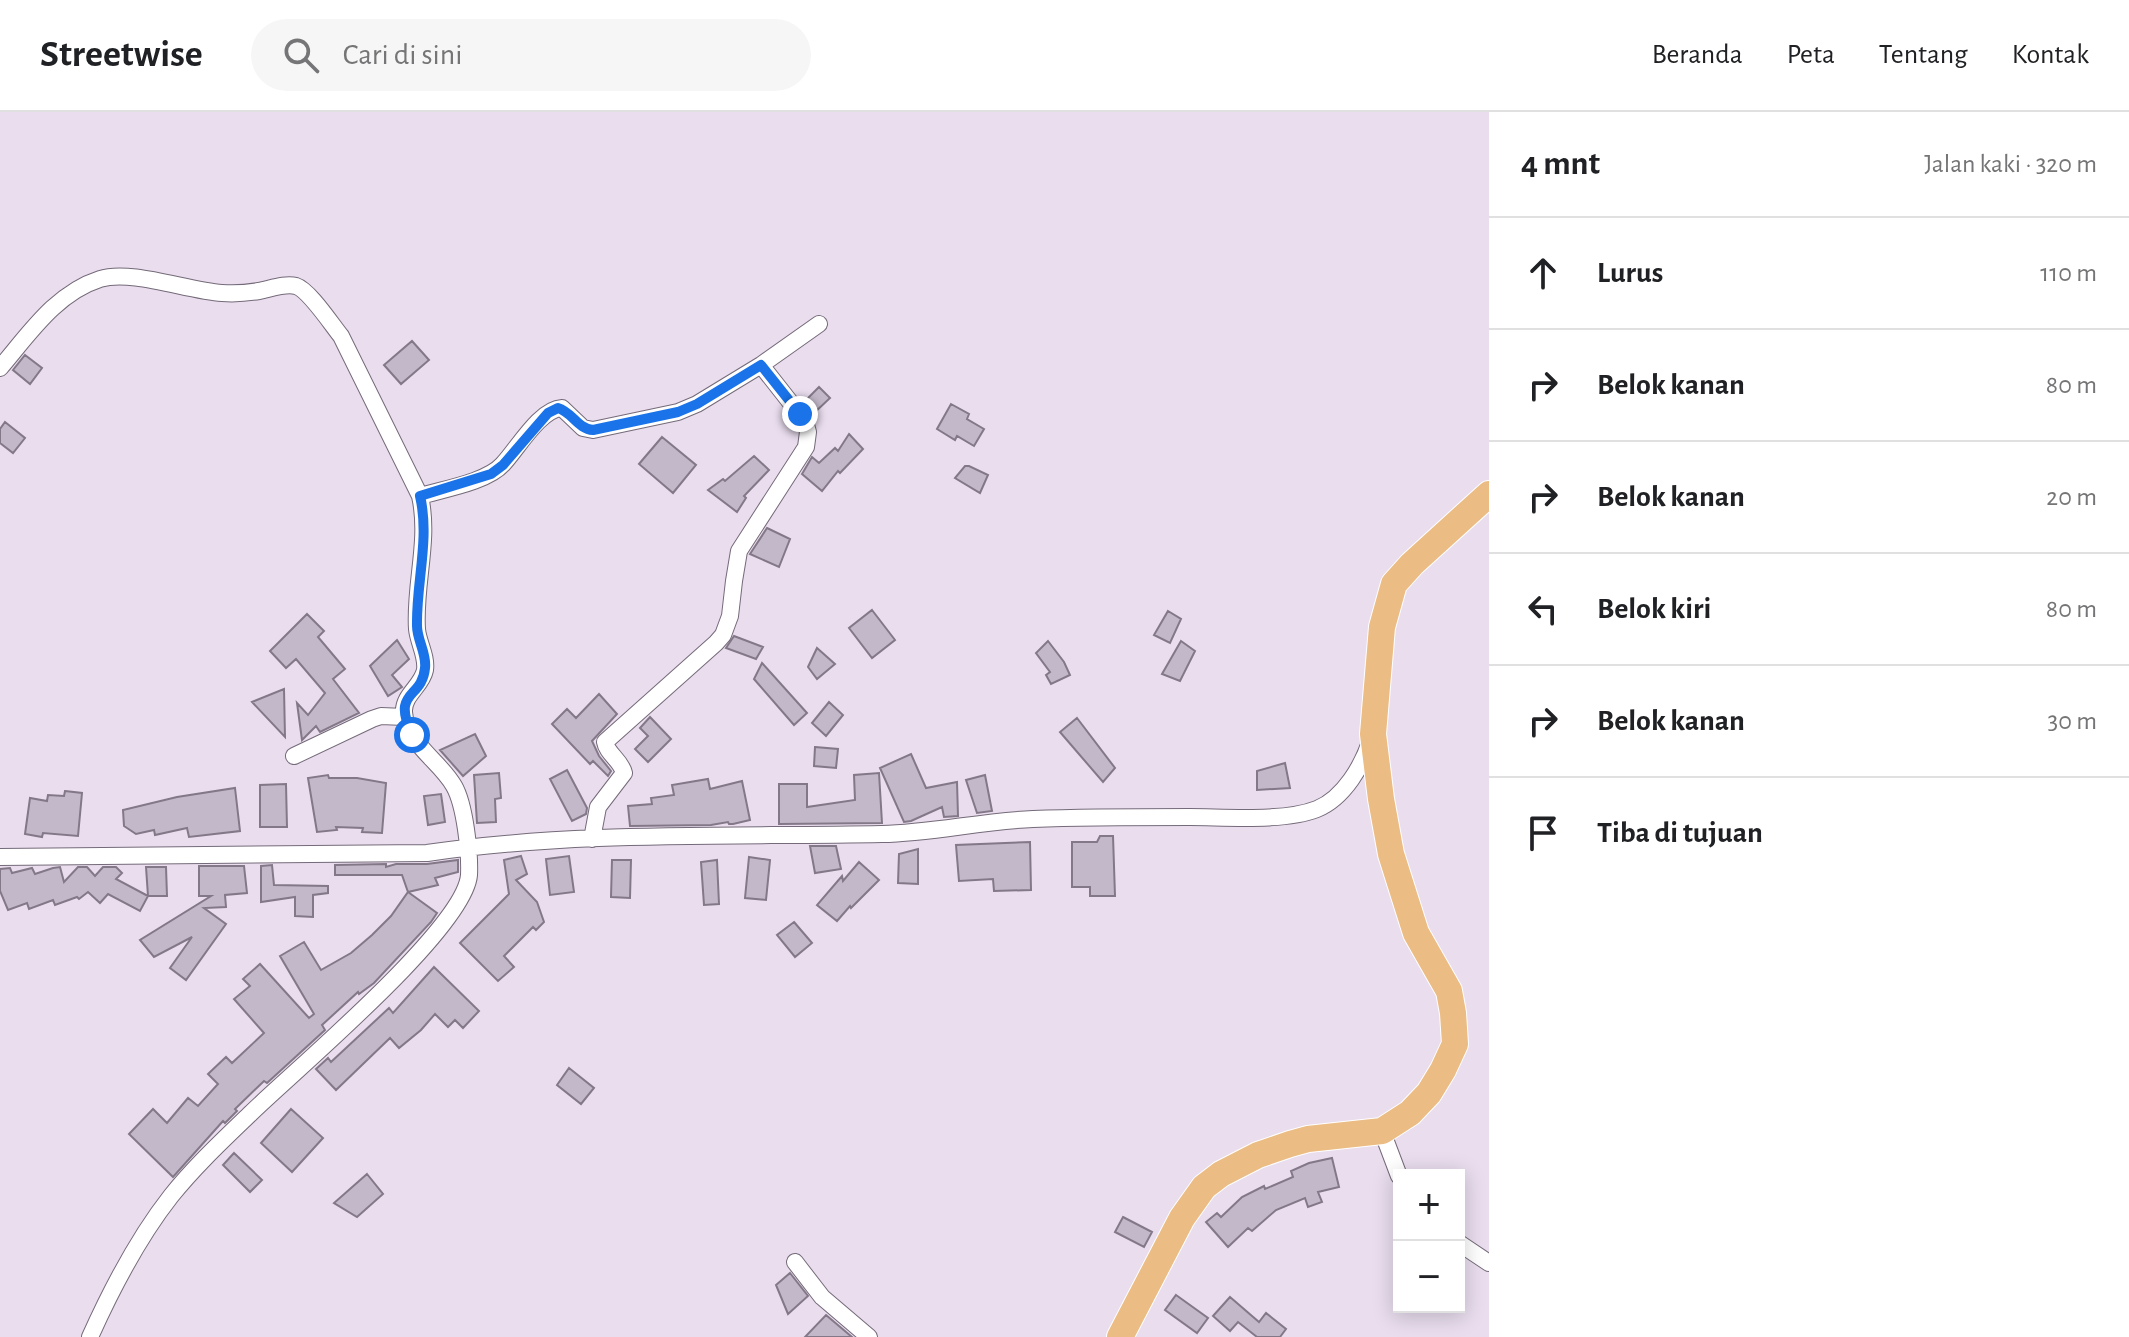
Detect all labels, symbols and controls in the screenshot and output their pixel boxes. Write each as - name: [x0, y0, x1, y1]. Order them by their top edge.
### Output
- search box: [251, 19, 811, 91]
- icon: search: [279, 33, 323, 77]
- text: Streetwise: [40, 36, 203, 74]
- text: Cari di sini: [343, 40, 463, 70]
- text: Beranda: [1652, 41, 1743, 69]
- text: Peta: [1787, 41, 1835, 69]
- text: Tentang: [1879, 41, 1968, 69]
- text: Kontak: [2012, 41, 2089, 69]
- text: 4 mnt: [1521, 147, 1600, 181]
- text: Jalan kaki · 320 m: [1924, 151, 2097, 177]
- icon: ahead: [1521, 251, 1565, 295]
- text: Lurus: [1597, 258, 1663, 288]
- text: 110 m: [2040, 260, 2097, 286]
- icon: right: [1521, 363, 1565, 407]
- text: Belok kanan: [1597, 370, 1745, 400]
- text: 80 m: [2046, 372, 2097, 398]
- route end: [782, 396, 818, 432]
- icon: right: [1521, 475, 1565, 519]
- text: Belok kanan: [1597, 482, 1745, 512]
- text: 20 m: [2046, 484, 2097, 510]
- icon: left: [1521, 587, 1565, 631]
- text: Belok kiri: [1597, 594, 1711, 624]
- text: 80 m: [2046, 596, 2097, 622]
- icon: right: [1521, 699, 1565, 743]
- text: Belok kanan: [1597, 706, 1745, 736]
- text: 30 m: [2047, 708, 2097, 734]
- route start: [394, 717, 430, 753]
- icon: arrive: [1521, 811, 1565, 855]
- text: Tiba di tujuan: [1597, 818, 1763, 848]
- map controls: [1393, 1169, 1465, 1313]
- button: +: [1393, 1169, 1465, 1241]
- button: −: [1393, 1241, 1465, 1313]

